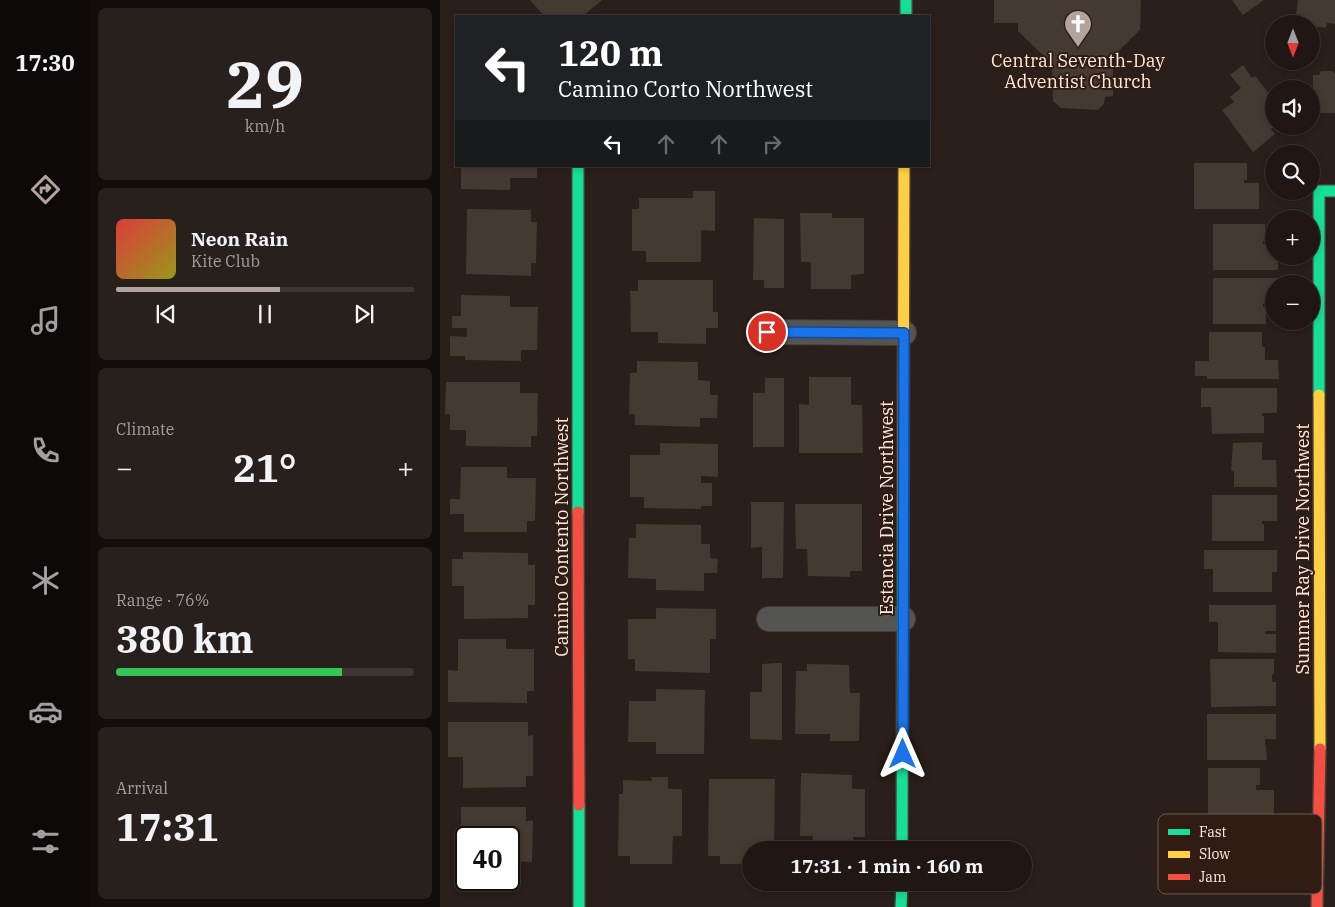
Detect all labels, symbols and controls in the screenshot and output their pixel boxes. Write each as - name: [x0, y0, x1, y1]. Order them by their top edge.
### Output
- church icon: Central Seventh-Day Adventist Church: [1063, 9, 1093, 48]
- north arrow: [1265, 15, 1320, 70]
- map controls: [1265, 15, 1320, 330]
- text: 120 m: [558, 30, 663, 76]
- icon: left: [475, 35, 540, 100]
- text: 29: [226, 41, 304, 126]
- text: 17:30: [15, 48, 75, 77]
- place label: Central Seventh-Day Adventist Church: [991, 49, 1165, 93]
- text: Camino Corto Northwest: [558, 74, 813, 103]
- button: sound: [1265, 80, 1320, 135]
- text: km/h: [245, 116, 285, 136]
- icon: left: [599, 130, 627, 158]
- icon: ahead: [652, 130, 680, 158]
- icon: ahead: [705, 130, 733, 158]
- icon: right: [758, 130, 786, 158]
- button: search: [1265, 145, 1320, 200]
- icon: directions: [28, 172, 63, 207]
- button: +: [1265, 210, 1320, 265]
- text: Neon Rain: [191, 227, 288, 251]
- text: Kite Club: [191, 251, 260, 271]
- button: −: [1265, 275, 1320, 330]
- icon: previous: [152, 300, 180, 328]
- icon: pause: [251, 300, 279, 328]
- icon: next: [350, 300, 378, 328]
- icon: music: [28, 303, 63, 338]
- pin: [746, 311, 788, 353]
- icon: arrive: [753, 318, 781, 346]
- street label: Estancia Drive Northwest: [875, 401, 898, 615]
- street label: Camino Contento Northwest: [550, 417, 573, 657]
- text: Climate: [116, 419, 174, 439]
- street label: Summer Ray Drive Northwest: [1291, 423, 1314, 675]
- icon: phone: [28, 433, 63, 468]
- text: 21°: [233, 443, 297, 492]
- text: −: [116, 449, 133, 486]
- text: +: [397, 449, 414, 486]
- icon: climate: [28, 563, 63, 598]
- text: Range · 76%: [116, 590, 209, 610]
- text: 380 km: [116, 614, 254, 663]
- icon: car: [28, 694, 63, 729]
- position arrow: [876, 727, 928, 779]
- text: Arrival: [116, 778, 168, 798]
- text: 17:31: [116, 802, 219, 851]
- legend: [1158, 814, 1322, 894]
- text: Fast: [1199, 823, 1227, 841]
- icon: filters: [28, 824, 63, 859]
- speed limit sign: 40: [455, 826, 520, 891]
- text: Slow: [1199, 845, 1230, 863]
- text: 17:31 · 1 min · 160 m: [791, 854, 983, 878]
- text: Jam: [1199, 868, 1226, 886]

